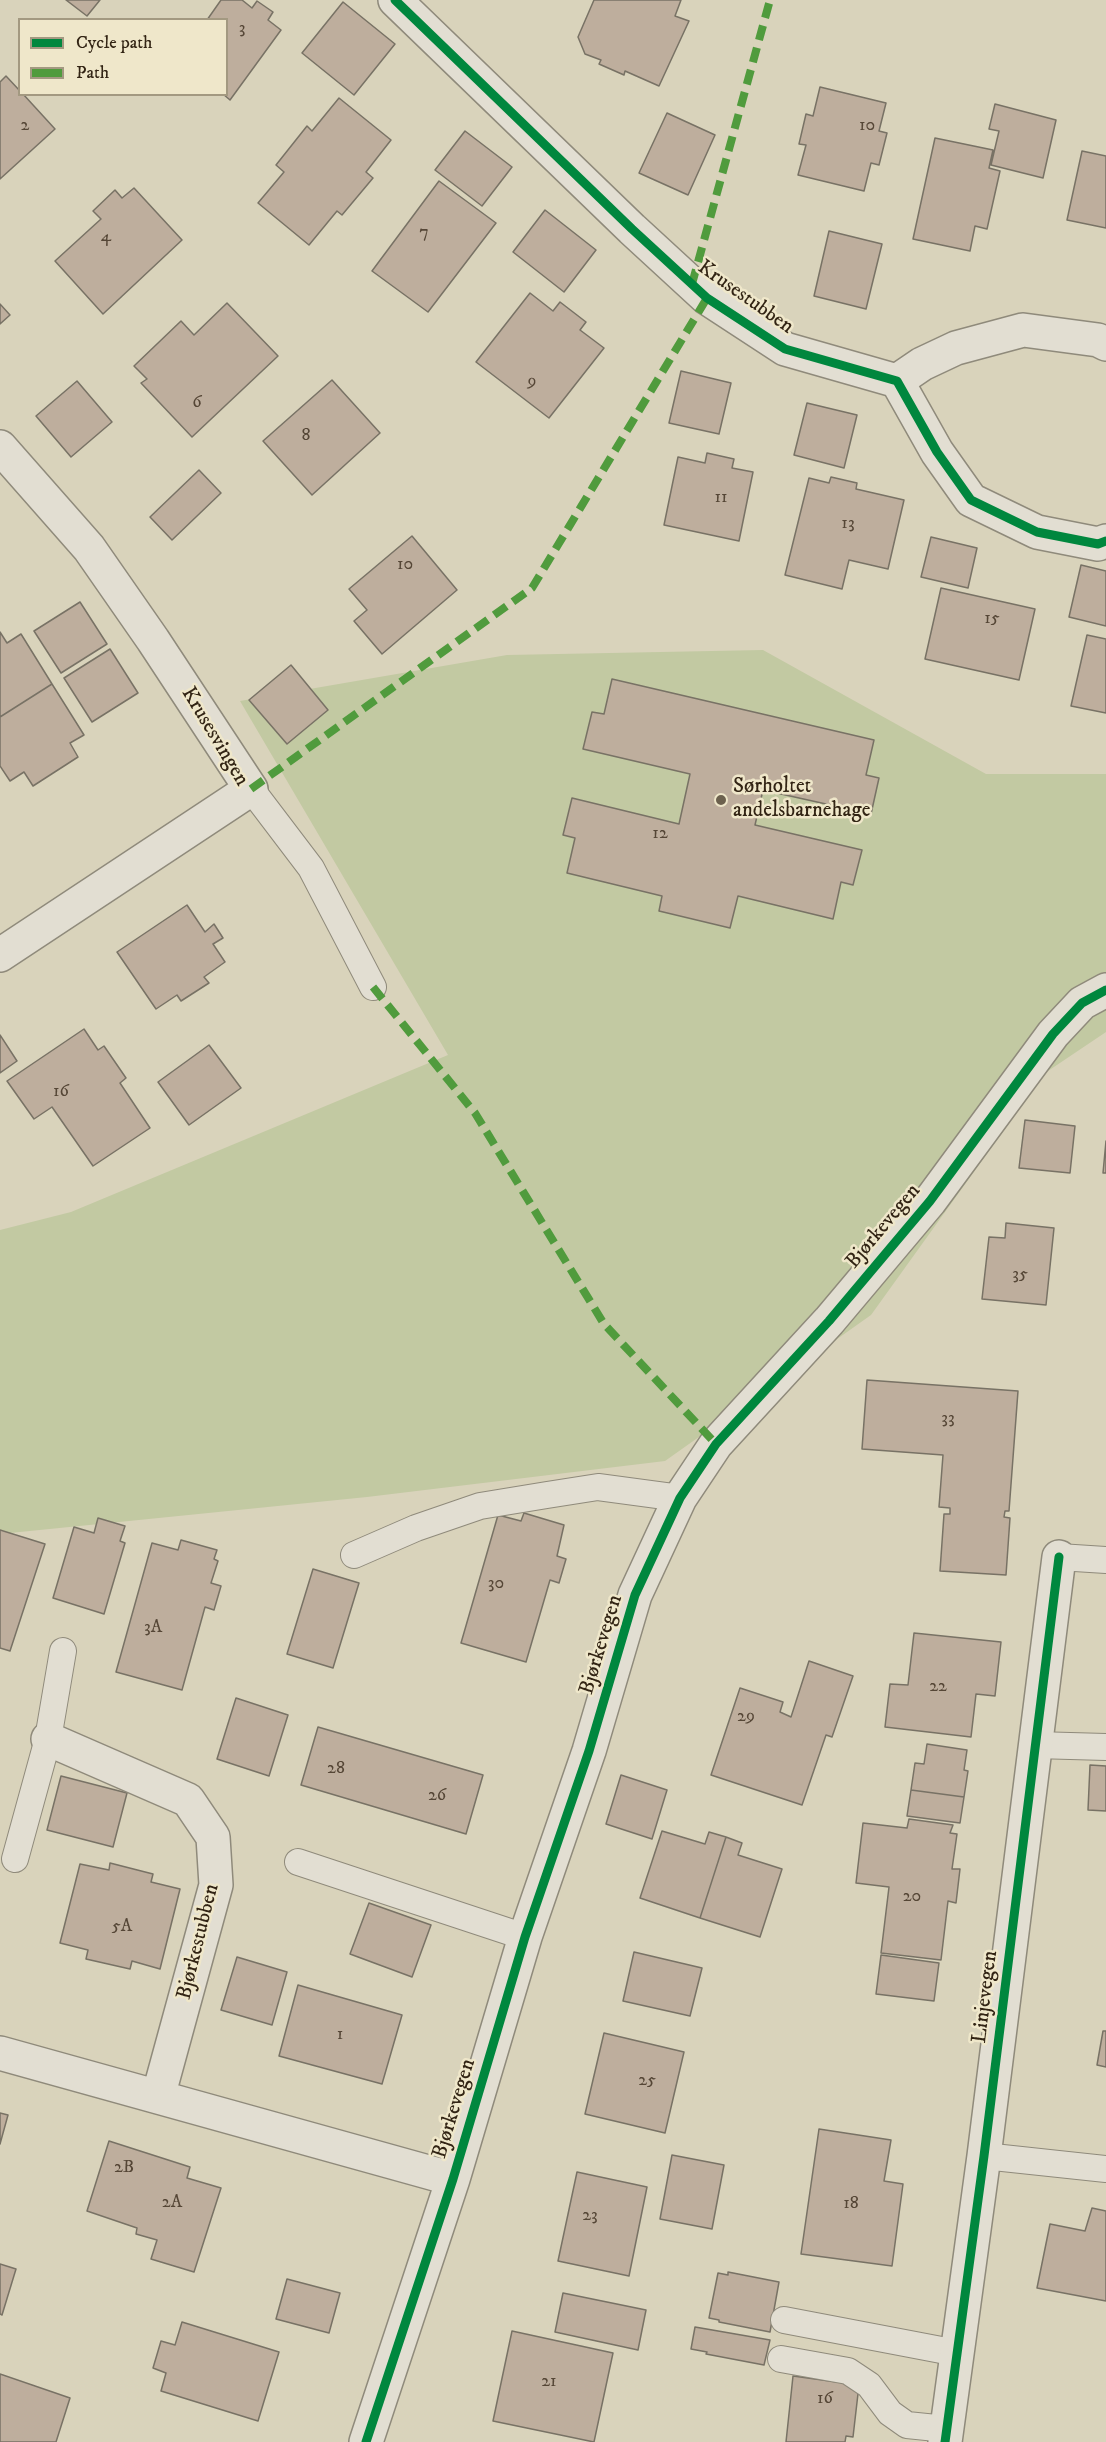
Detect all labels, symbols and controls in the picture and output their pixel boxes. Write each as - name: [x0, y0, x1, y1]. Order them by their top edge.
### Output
- legend: [18, 18, 228, 96]
- house number: 3: [239, 18, 245, 40]
- text: Cycle path: [76, 32, 153, 54]
- text: Path: [76, 62, 109, 84]
- house number: 2: [21, 115, 29, 137]
- house number: 10: [859, 115, 875, 137]
- house number: 7: [419, 222, 429, 244]
- house number: 4: [101, 226, 111, 248]
- street label: Krusestubben: [692, 256, 798, 340]
- house number: 9: [528, 371, 536, 393]
- house number: 6: [192, 392, 202, 414]
- house number: 8: [301, 425, 311, 447]
- house number: 11: [714, 487, 728, 509]
- house number: 13: [841, 513, 855, 535]
- house number: 10: [397, 554, 413, 576]
- house number: 15: [984, 608, 1000, 630]
- street label: Krusesvingen: [175, 683, 253, 791]
- place label: Sørholtet andelsbarnehage: [733, 775, 870, 825]
- marker: Sørholtet andelsbarnehage: [714, 793, 728, 807]
- house number: 12: [652, 823, 668, 845]
- house number: 16: [53, 1081, 69, 1103]
- street label: Bjørkevegen: [841, 1179, 927, 1275]
- house number: 35: [1012, 1264, 1028, 1286]
- house number: 33: [941, 1408, 955, 1430]
- house number: 30: [488, 1573, 504, 1595]
- street label: Bjørkevegen: [575, 1592, 629, 1698]
- house number: 3A: [144, 1617, 162, 1639]
- house number: 22: [929, 1676, 947, 1698]
- house number: 29: [737, 1706, 755, 1728]
- house number: 28: [327, 1758, 345, 1780]
- house number: 26: [428, 1785, 446, 1807]
- street label: Bjørkestubben: [172, 1882, 226, 2002]
- house number: 20: [903, 1886, 921, 1908]
- house number: 5A: [112, 1916, 132, 1938]
- street label: Linjevegen: [968, 1949, 1004, 2045]
- house number: 1: [337, 2024, 343, 2046]
- street label: Bjørkevegen: [428, 2056, 482, 2162]
- house number: 25: [638, 2070, 656, 2092]
- house number: 2B: [114, 2157, 134, 2179]
- house number: 2A: [162, 2192, 182, 2214]
- house number: 18: [843, 2193, 859, 2215]
- house number: 23: [582, 2205, 598, 2227]
- house number: 21: [541, 2371, 557, 2393]
- house number: 16: [817, 2388, 833, 2410]

